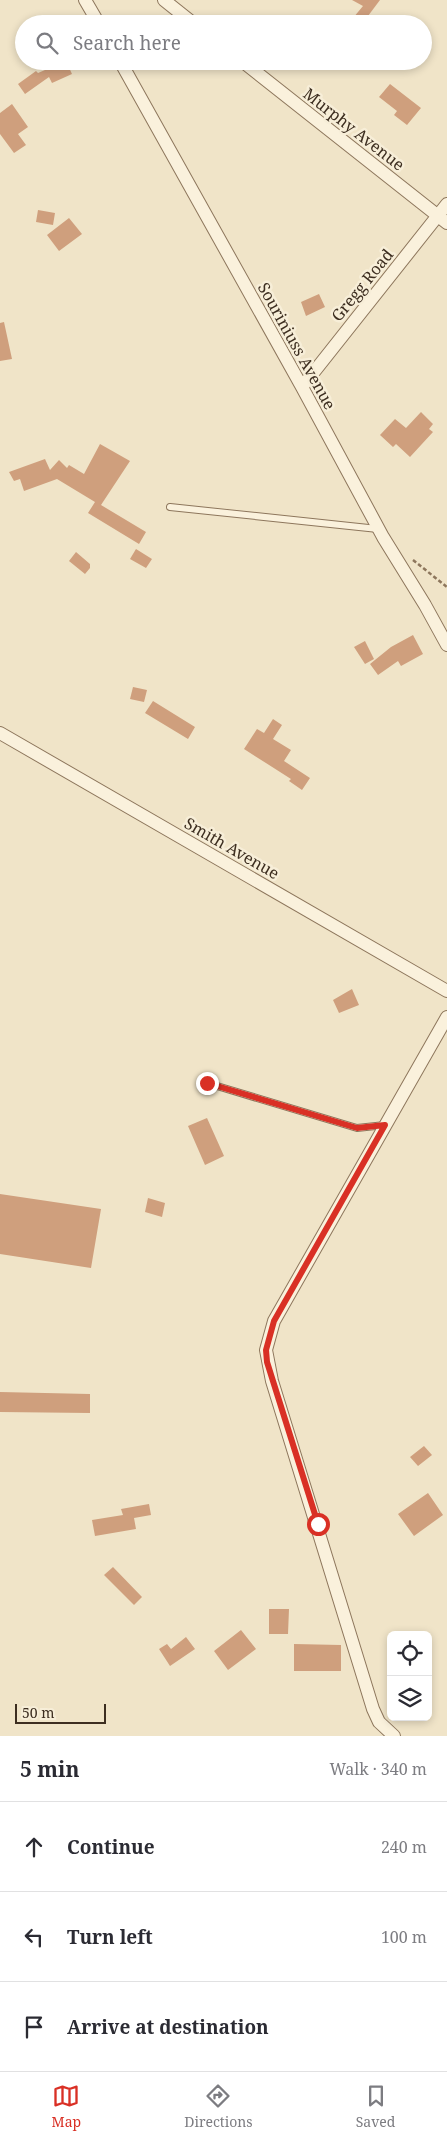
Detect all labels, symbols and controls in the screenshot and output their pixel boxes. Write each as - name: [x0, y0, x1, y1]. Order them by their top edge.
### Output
- search box: [15, 15, 432, 70]
- icon: search: [33, 29, 61, 57]
- text: Search here: [73, 30, 181, 56]
- street label: Murphy Avenue: [299, 83, 409, 175]
- street label: Gregg Road: [326, 244, 398, 326]
- street label: Souriniuss Avenue: [253, 279, 341, 413]
- street label: Smith Avenue: [181, 812, 283, 884]
- route end: [196, 1072, 219, 1095]
- route start: [307, 1513, 330, 1536]
- map controls: [387, 1631, 432, 1721]
- button: locate: [387, 1631, 432, 1676]
- button: layers: [387, 1676, 432, 1721]
- scale bar: [15, 1701, 106, 1724]
- text: 50 m: [22, 1703, 55, 1722]
- text: 5 min: [20, 1755, 79, 1783]
- text: Walk · 340 m: [330, 1758, 427, 1780]
- icon: ahead: [20, 1833, 48, 1861]
- text: Continue: [67, 1834, 155, 1860]
- text: 240 m: [381, 1836, 427, 1858]
- icon: left: [20, 1923, 48, 1951]
- text: Turn left: [67, 1924, 153, 1950]
- text: 100 m: [381, 1926, 427, 1948]
- icon: arrive: [20, 2013, 48, 2041]
- text: Arrive at destination: [67, 2014, 269, 2040]
- tab: Map: [52, 2082, 81, 2131]
- tab: Directions: [184, 2082, 253, 2131]
- tab: Saved: [356, 2082, 395, 2131]

